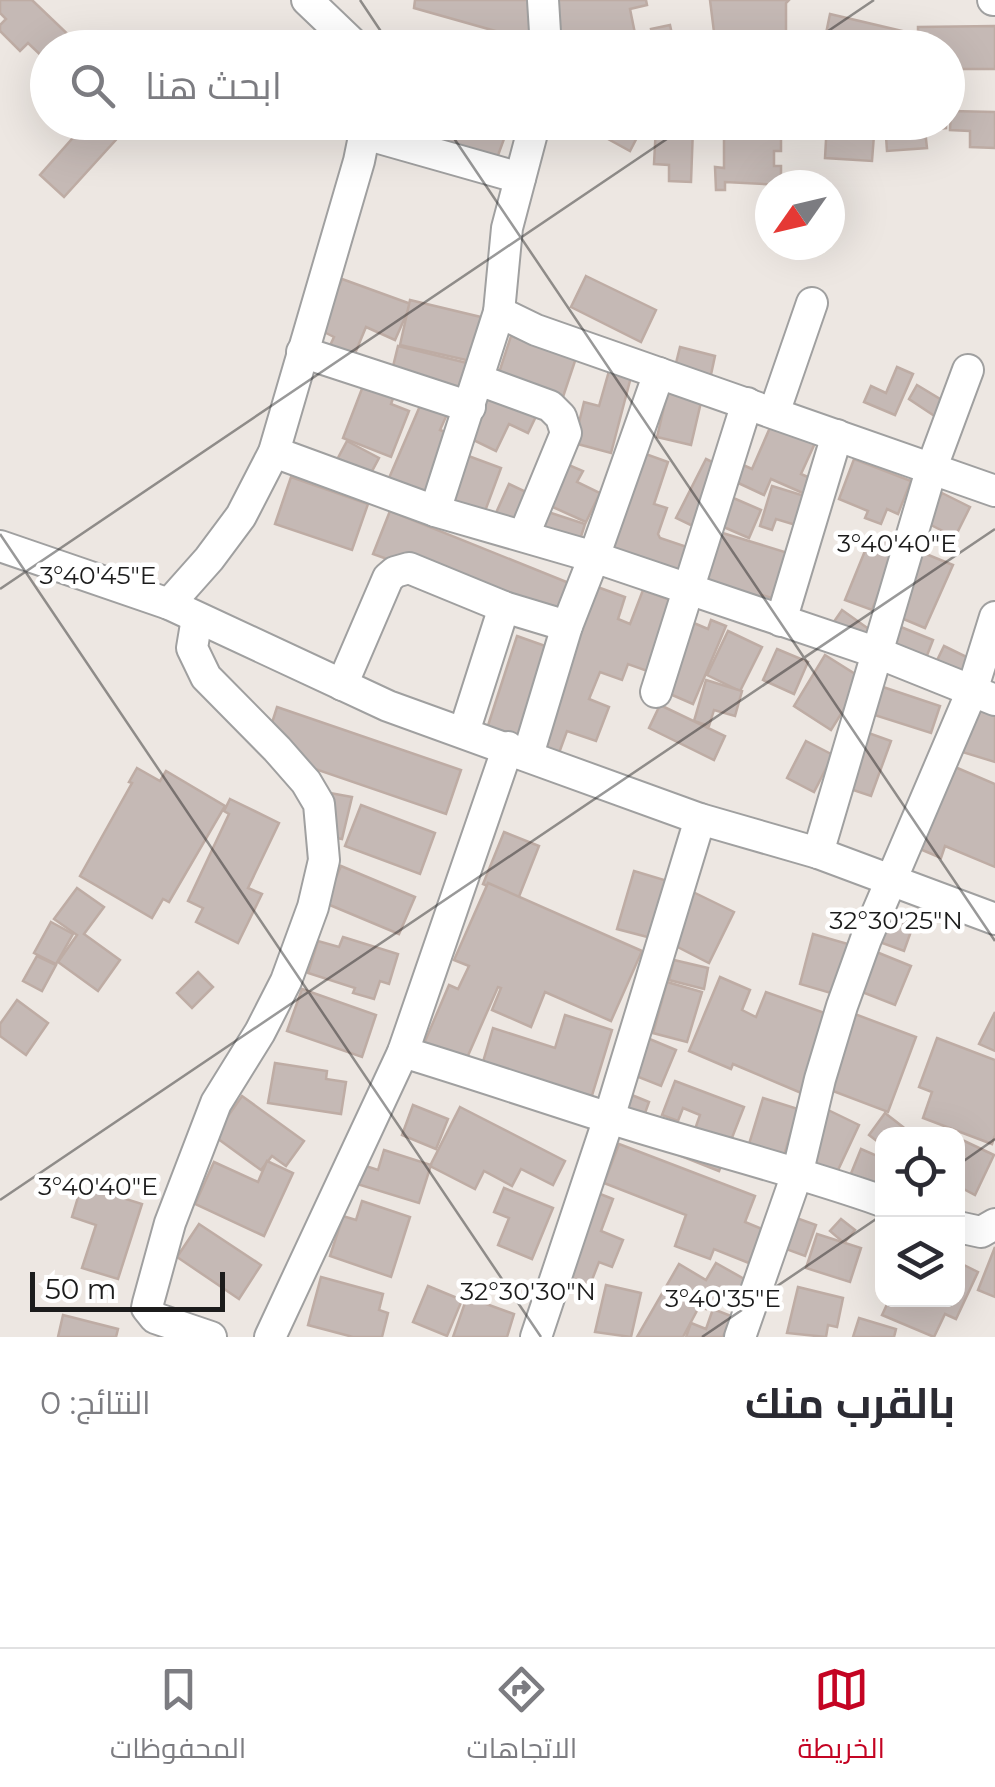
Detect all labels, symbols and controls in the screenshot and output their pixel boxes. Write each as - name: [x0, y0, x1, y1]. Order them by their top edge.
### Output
- search box: [30, 30, 965, 140]
- icon: search: [65, 58, 120, 113]
- text: ابحث هنا: [145, 62, 282, 109]
- north arrow: [755, 170, 845, 260]
- text: 3°40'40"E: [837, 528, 957, 558]
- text: 3°40'45"E: [39, 560, 157, 590]
- text: 32°30'25"N: [829, 905, 963, 935]
- map controls: [875, 1127, 965, 1307]
- button: locate: [875, 1127, 965, 1217]
- text: 3°40'40"E: [38, 1171, 158, 1201]
- button: layers: [875, 1217, 965, 1307]
- scale bar: [30, 1267, 225, 1312]
- text: 50 m: [45, 1272, 116, 1306]
- text: 32°30'30"N: [460, 1276, 596, 1306]
- text: 3°40'35"E: [665, 1283, 781, 1313]
- text: بالقرب منك: [745, 1377, 955, 1429]
- text: النتائج: 0: [40, 1383, 151, 1422]
- tab: المحفوظات: [110, 1662, 246, 1774]
- tab: الاتجاهات: [467, 1662, 577, 1774]
- tab: الخريطة: [798, 1662, 885, 1774]

